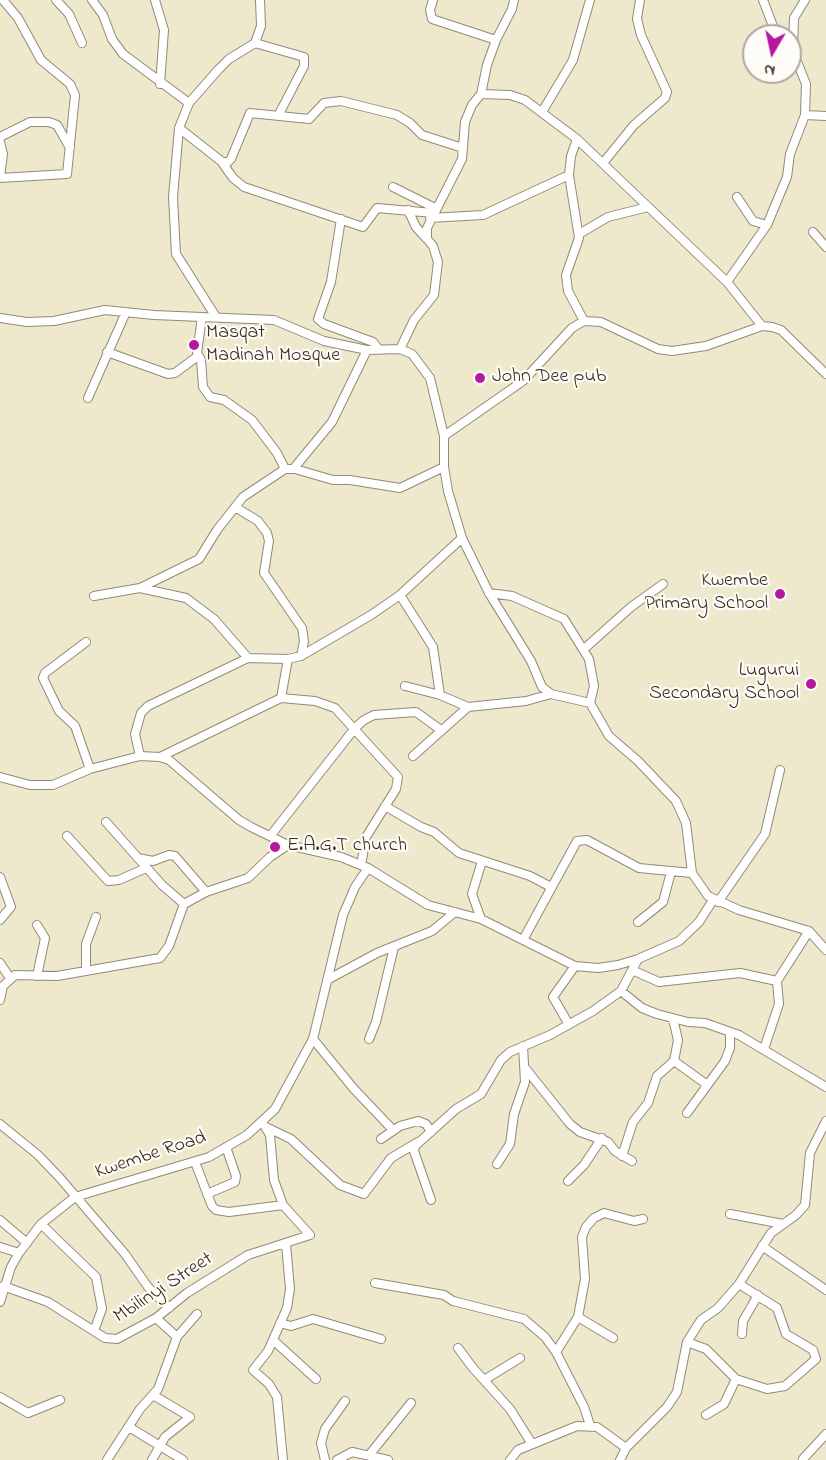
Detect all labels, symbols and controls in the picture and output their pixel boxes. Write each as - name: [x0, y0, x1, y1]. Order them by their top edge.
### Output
- north arrow: [742, 24, 802, 84]
- text: N: [762, 57, 777, 83]
- place label: Masqat Madinah Mosque: [206, 322, 340, 369]
- marker: Masqat Madinah Mosque: [187, 338, 201, 352]
- place label: John Dee pub: [492, 366, 606, 390]
- marker: John Dee pub: [473, 371, 487, 385]
- place label: Kwembe Primary School: [644, 570, 768, 617]
- marker: Kwembe Primary School: [773, 587, 787, 601]
- place label: Lugurui Secondary School: [649, 660, 799, 707]
- marker: Lugurui Secondary School: [804, 677, 818, 691]
- place label: E.A.G.T church: [287, 835, 407, 859]
- marker: E.A.G.T church: [268, 840, 282, 854]
- street label: Kwembe Road: [92, 1127, 210, 1185]
- street label: Mbilinyi Street: [110, 1248, 218, 1330]

